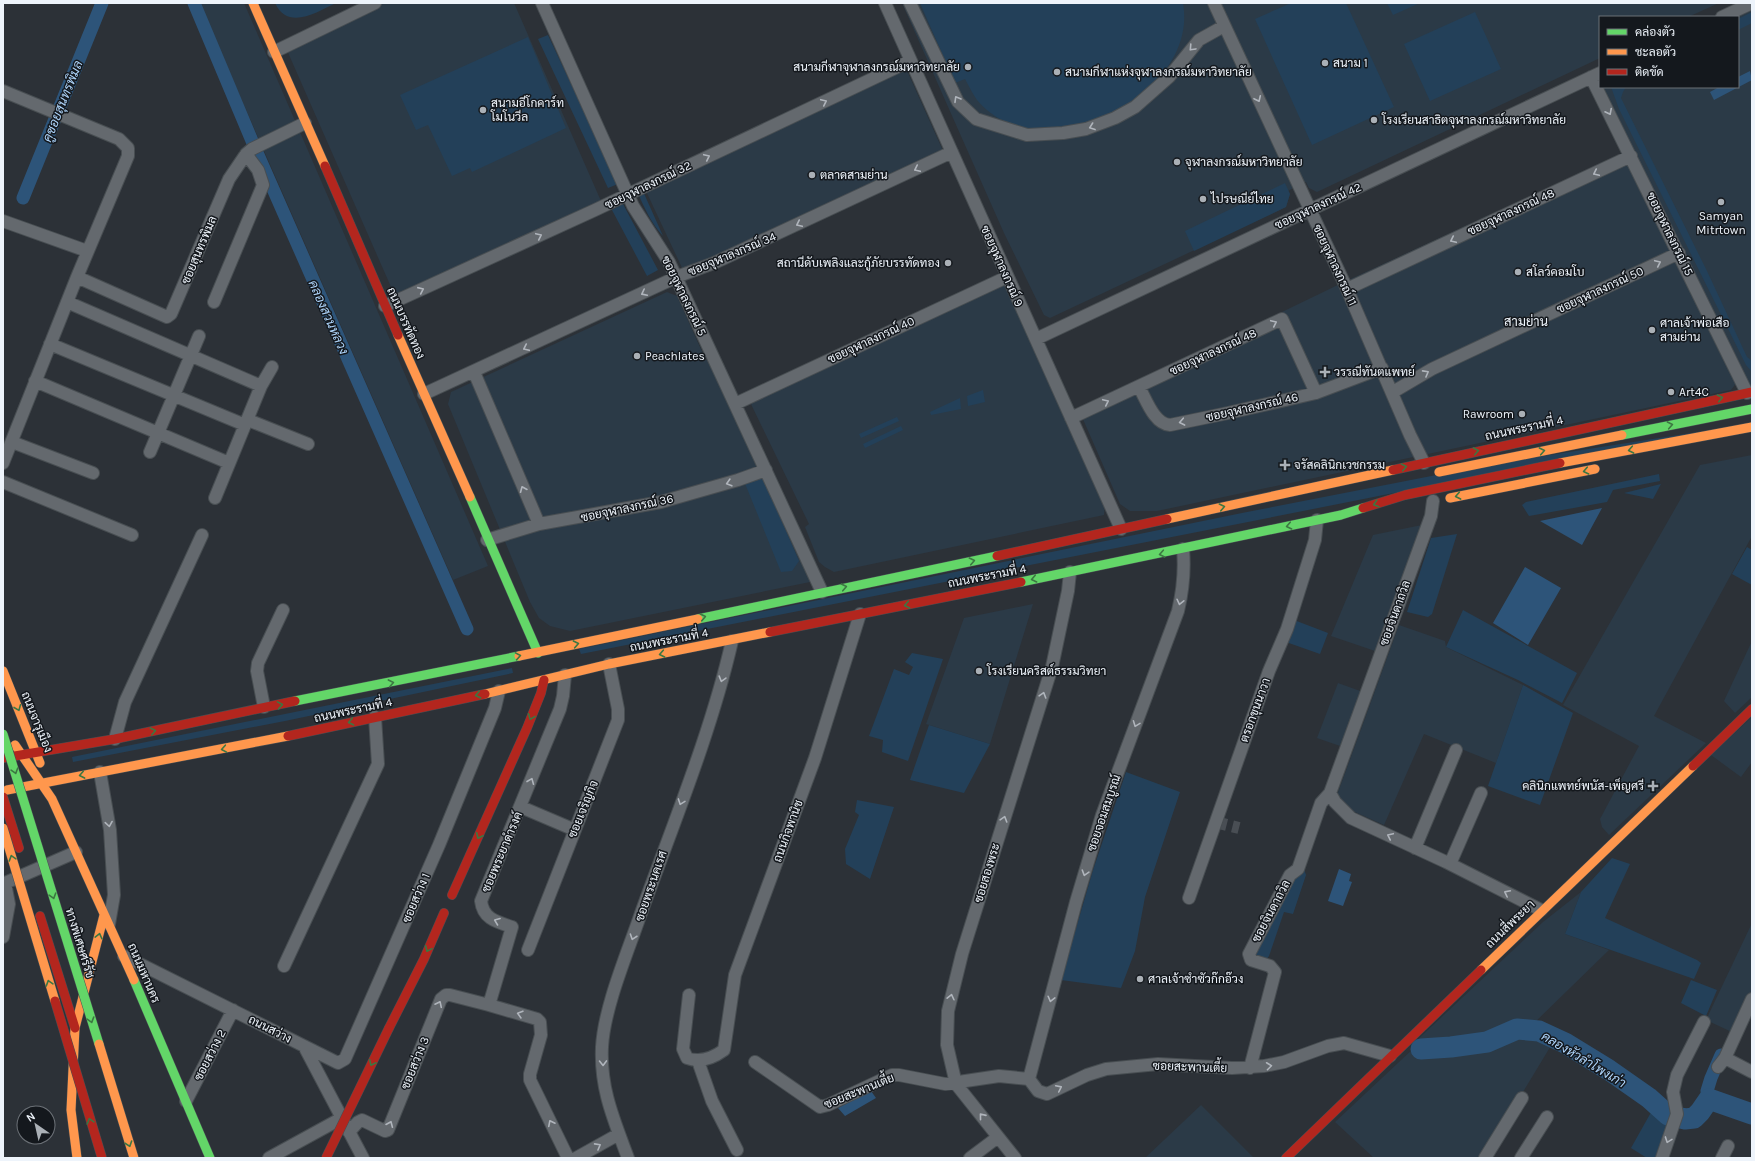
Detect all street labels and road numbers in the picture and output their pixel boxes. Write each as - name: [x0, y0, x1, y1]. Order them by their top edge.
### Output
- street label: ซอยจุฬาลงกรณ์ 32: [602, 157, 694, 214]
- street label: ซอยจุฬาลงกรณ์ 42: [1272, 179, 1364, 234]
- street label: ซอยจุฬาลงกรณ์ 48: [1465, 185, 1558, 240]
- street label: ซอยจุฬาลงกรณ์ 15: [1642, 190, 1697, 279]
- street label: ซอยสุนทรพิมล: [178, 214, 221, 287]
- street label: ซอยจุฬาลงกรณ์ 11: [1308, 222, 1361, 309]
- street label: ซอยจุฬาลงกรณ์ 9: [976, 223, 1027, 310]
- street label: ซอยจุฬาลงกรณ์ 34: [686, 228, 779, 281]
- street label: ซอยจุฬาลงกรณ์ 5: [657, 253, 710, 339]
- street label: ซอยจุฬาลงกรณ์ 50: [1554, 263, 1647, 318]
- street label: ถนนบรรทัดทอง: [384, 285, 428, 361]
- street label: ซอยจุฬาลงกรณ์ 40: [825, 313, 917, 368]
- street label: ซอยจุฬาลงกรณ์ 48: [1167, 325, 1260, 380]
- street label: ซอยจุฬาลงกรณ์ 46: [1204, 389, 1300, 426]
- street label: ถนนพระรามที่ 4: [1483, 409, 1565, 443]
- street label: ซอยจุฬาลงกรณ์ 36: [579, 490, 675, 527]
- street label: ถนนพระรามที่ 4: [946, 558, 1028, 590]
- street label: ซอยจินดาถวิล: [1377, 578, 1413, 648]
- street label: ถนนพระรามที่ 4: [628, 622, 710, 654]
- street label: ตรอกขุนนาวา: [1237, 676, 1275, 745]
- street label: ถนนจารุเมือง: [17, 690, 56, 755]
- street label: ถนนพระรามที่ 4: [312, 691, 394, 725]
- street label: ซอยจอมสมบูรณ์: [1083, 772, 1125, 854]
- street label: ซอยเจริญกิจ: [565, 778, 601, 840]
- street label: ถนนกิจพานิช: [770, 798, 806, 864]
- street label: ซอยพระยาดำรงค์: [478, 809, 525, 894]
- street label: ซอยสองพระ: [971, 841, 1003, 905]
- street label: ซอยพระนคเรศ: [632, 849, 670, 923]
- street label: ซอยสว่าง 1: [399, 871, 433, 925]
- street label: ซอยจินดาถวิล: [1249, 877, 1293, 945]
- street label: ถนนสี่พระยา: [1480, 894, 1537, 951]
- street label: ทางพิเศษศรีรัช: [63, 906, 98, 980]
- street label: ถนนมหานคร: [125, 941, 163, 1005]
- street label: ถนนสว่าง: [246, 1012, 294, 1046]
- street label: ซอยสว่าง 2: [191, 1027, 229, 1083]
- street label: ซอยสว่าง 3: [398, 1035, 432, 1091]
- street label: ซอยสะพานเตี้ย: [1152, 1055, 1228, 1075]
- street label: ซอยสะพานเตี้ย: [820, 1067, 896, 1111]

